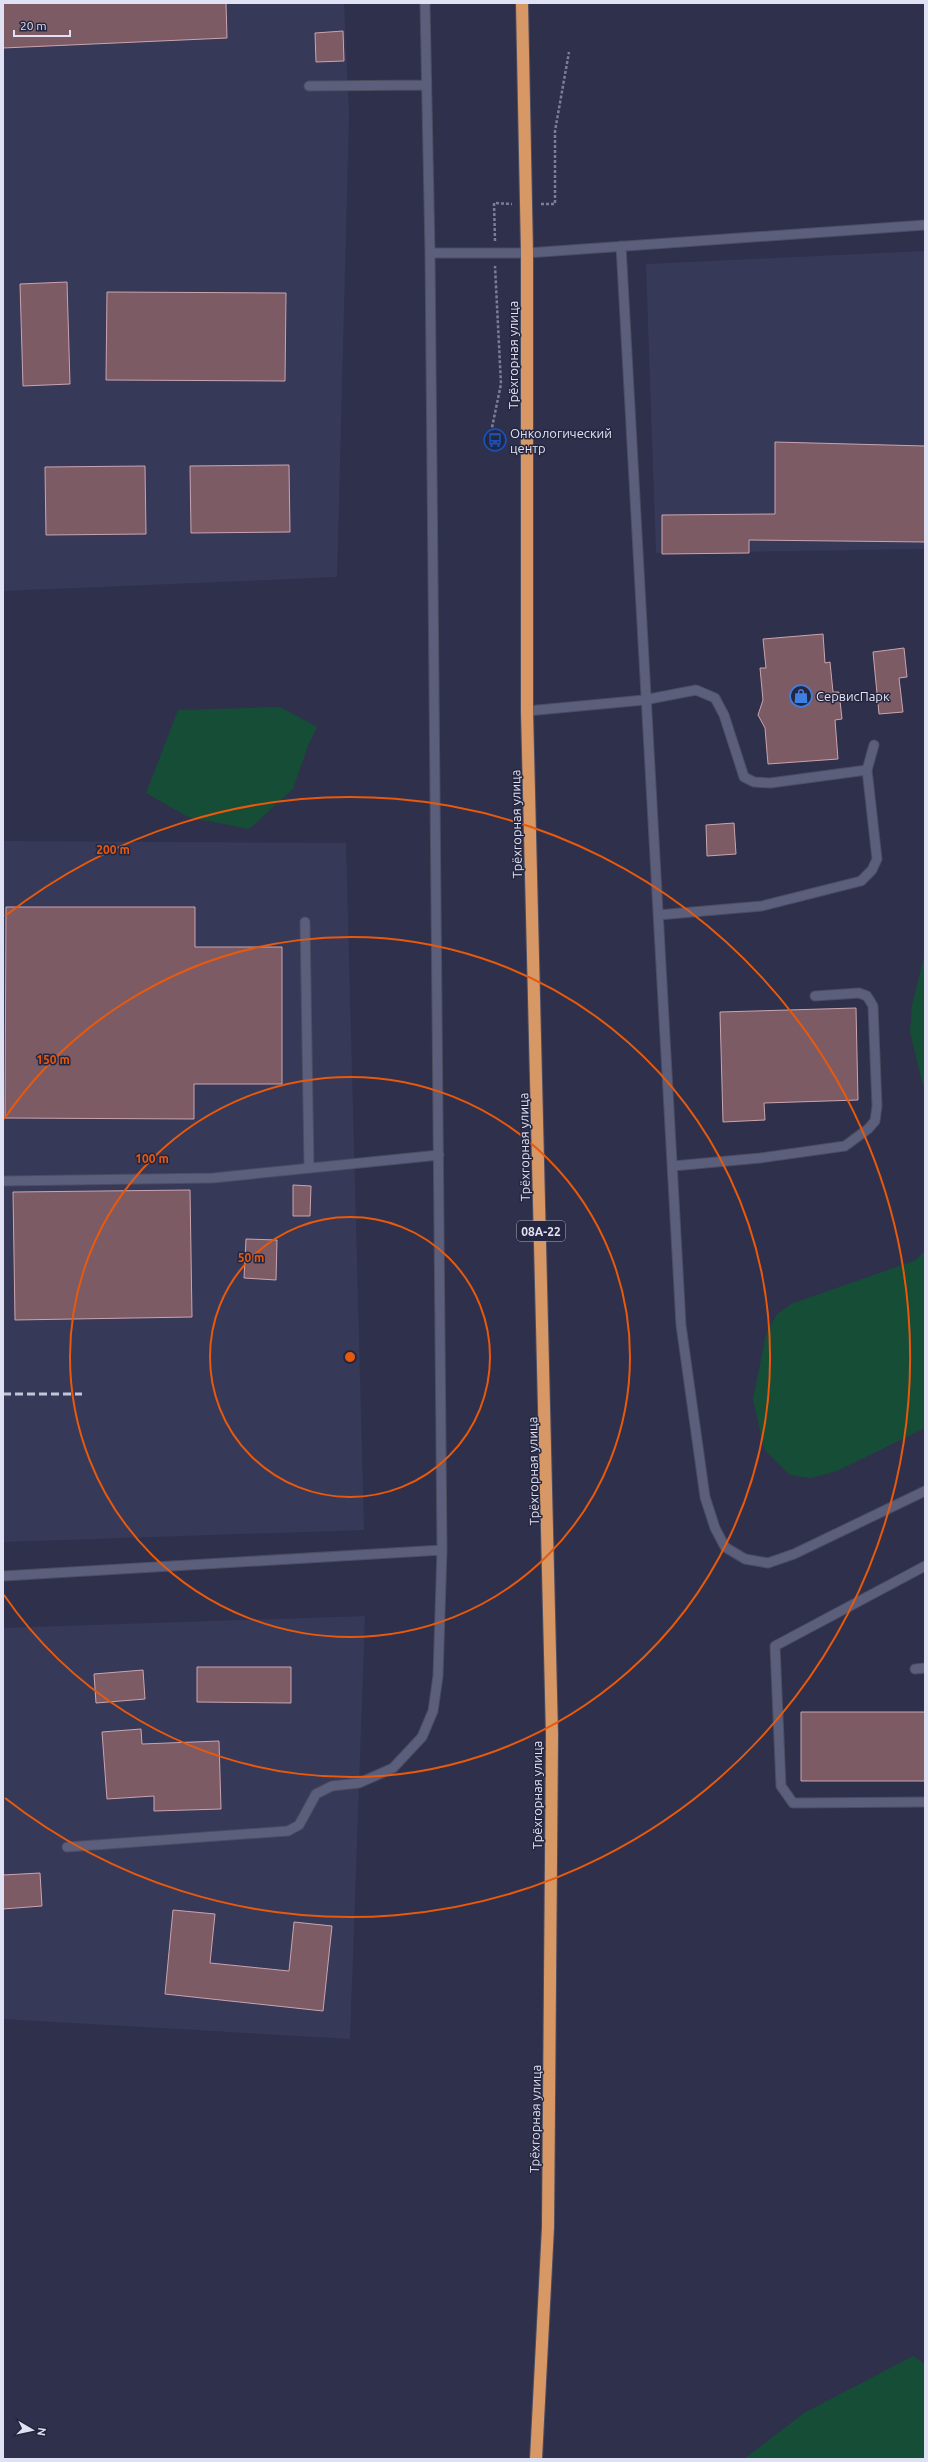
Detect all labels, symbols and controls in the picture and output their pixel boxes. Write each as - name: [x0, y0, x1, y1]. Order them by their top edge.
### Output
- scale bar: [14, 12, 70, 38]
- text: 20 m: [20, 19, 47, 32]
- street label: Трёхгорная улица: [506, 301, 520, 409]
- place label: Онкологический центр: [510, 426, 612, 455]
- bus stop icon: Онкологический центр: [482, 427, 508, 453]
- shop icon: СервисПарк: [788, 683, 814, 709]
- place label: СервисПарк: [816, 689, 890, 703]
- street label: Трёхгорная улица: [508, 770, 524, 878]
- text: 200 m: [96, 843, 130, 856]
- text: 150 m: [36, 1053, 70, 1066]
- street label: Трёхгорная улица: [516, 1093, 532, 1201]
- text: 100 m: [135, 1152, 169, 1165]
- road number: 08А-22: [517, 1221, 565, 1241]
- text: 50 m: [238, 1251, 264, 1264]
- centre of rings: [343, 1350, 357, 1364]
- street label: Трёхгорная улица: [525, 1417, 541, 1525]
- street label: Трёхгорная улица: [530, 1741, 544, 1849]
- street label: Трёхгорная улица: [527, 2065, 543, 2173]
- north arrow: [12, 2410, 52, 2450]
- text: N: [35, 2427, 48, 2437]

